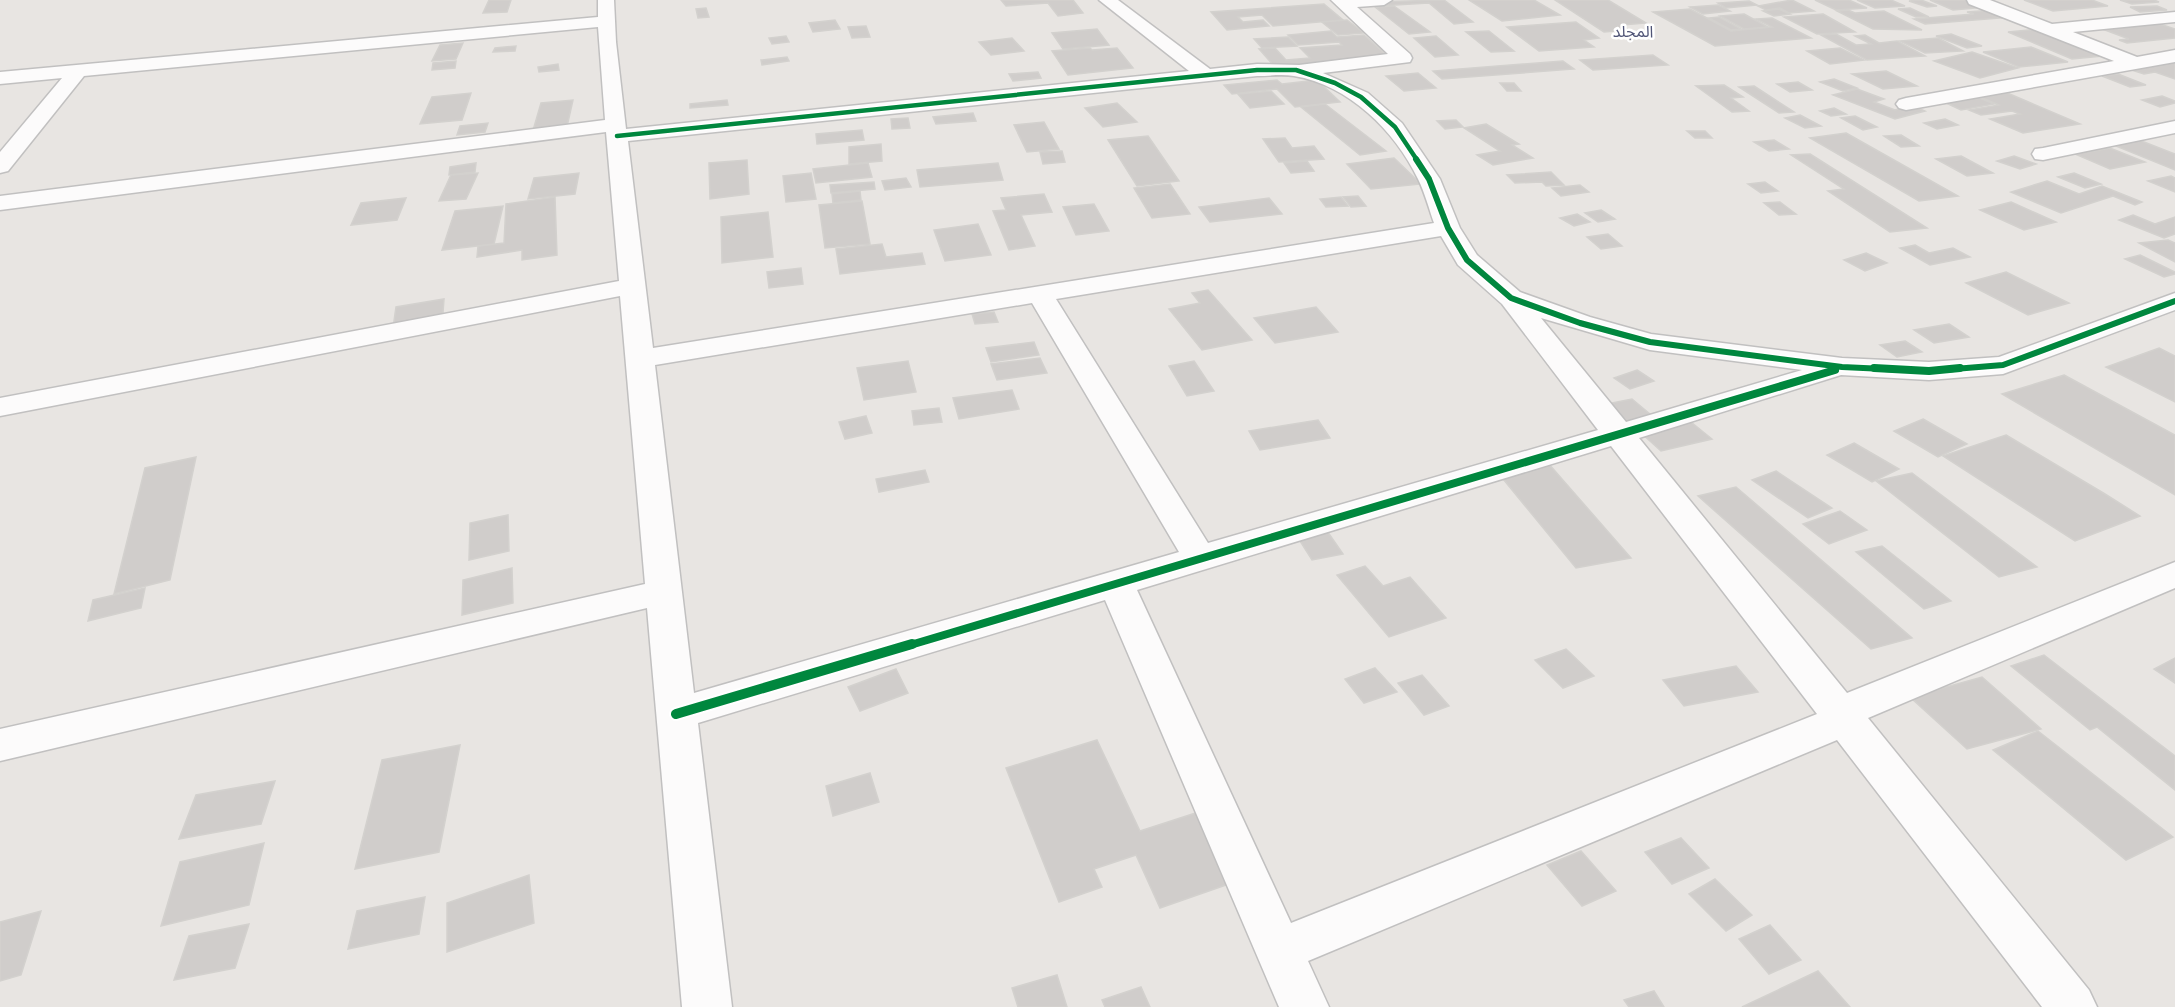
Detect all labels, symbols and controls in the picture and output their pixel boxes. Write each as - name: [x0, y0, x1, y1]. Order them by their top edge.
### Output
- district label: المجلد: [1613, 22, 1653, 42]

